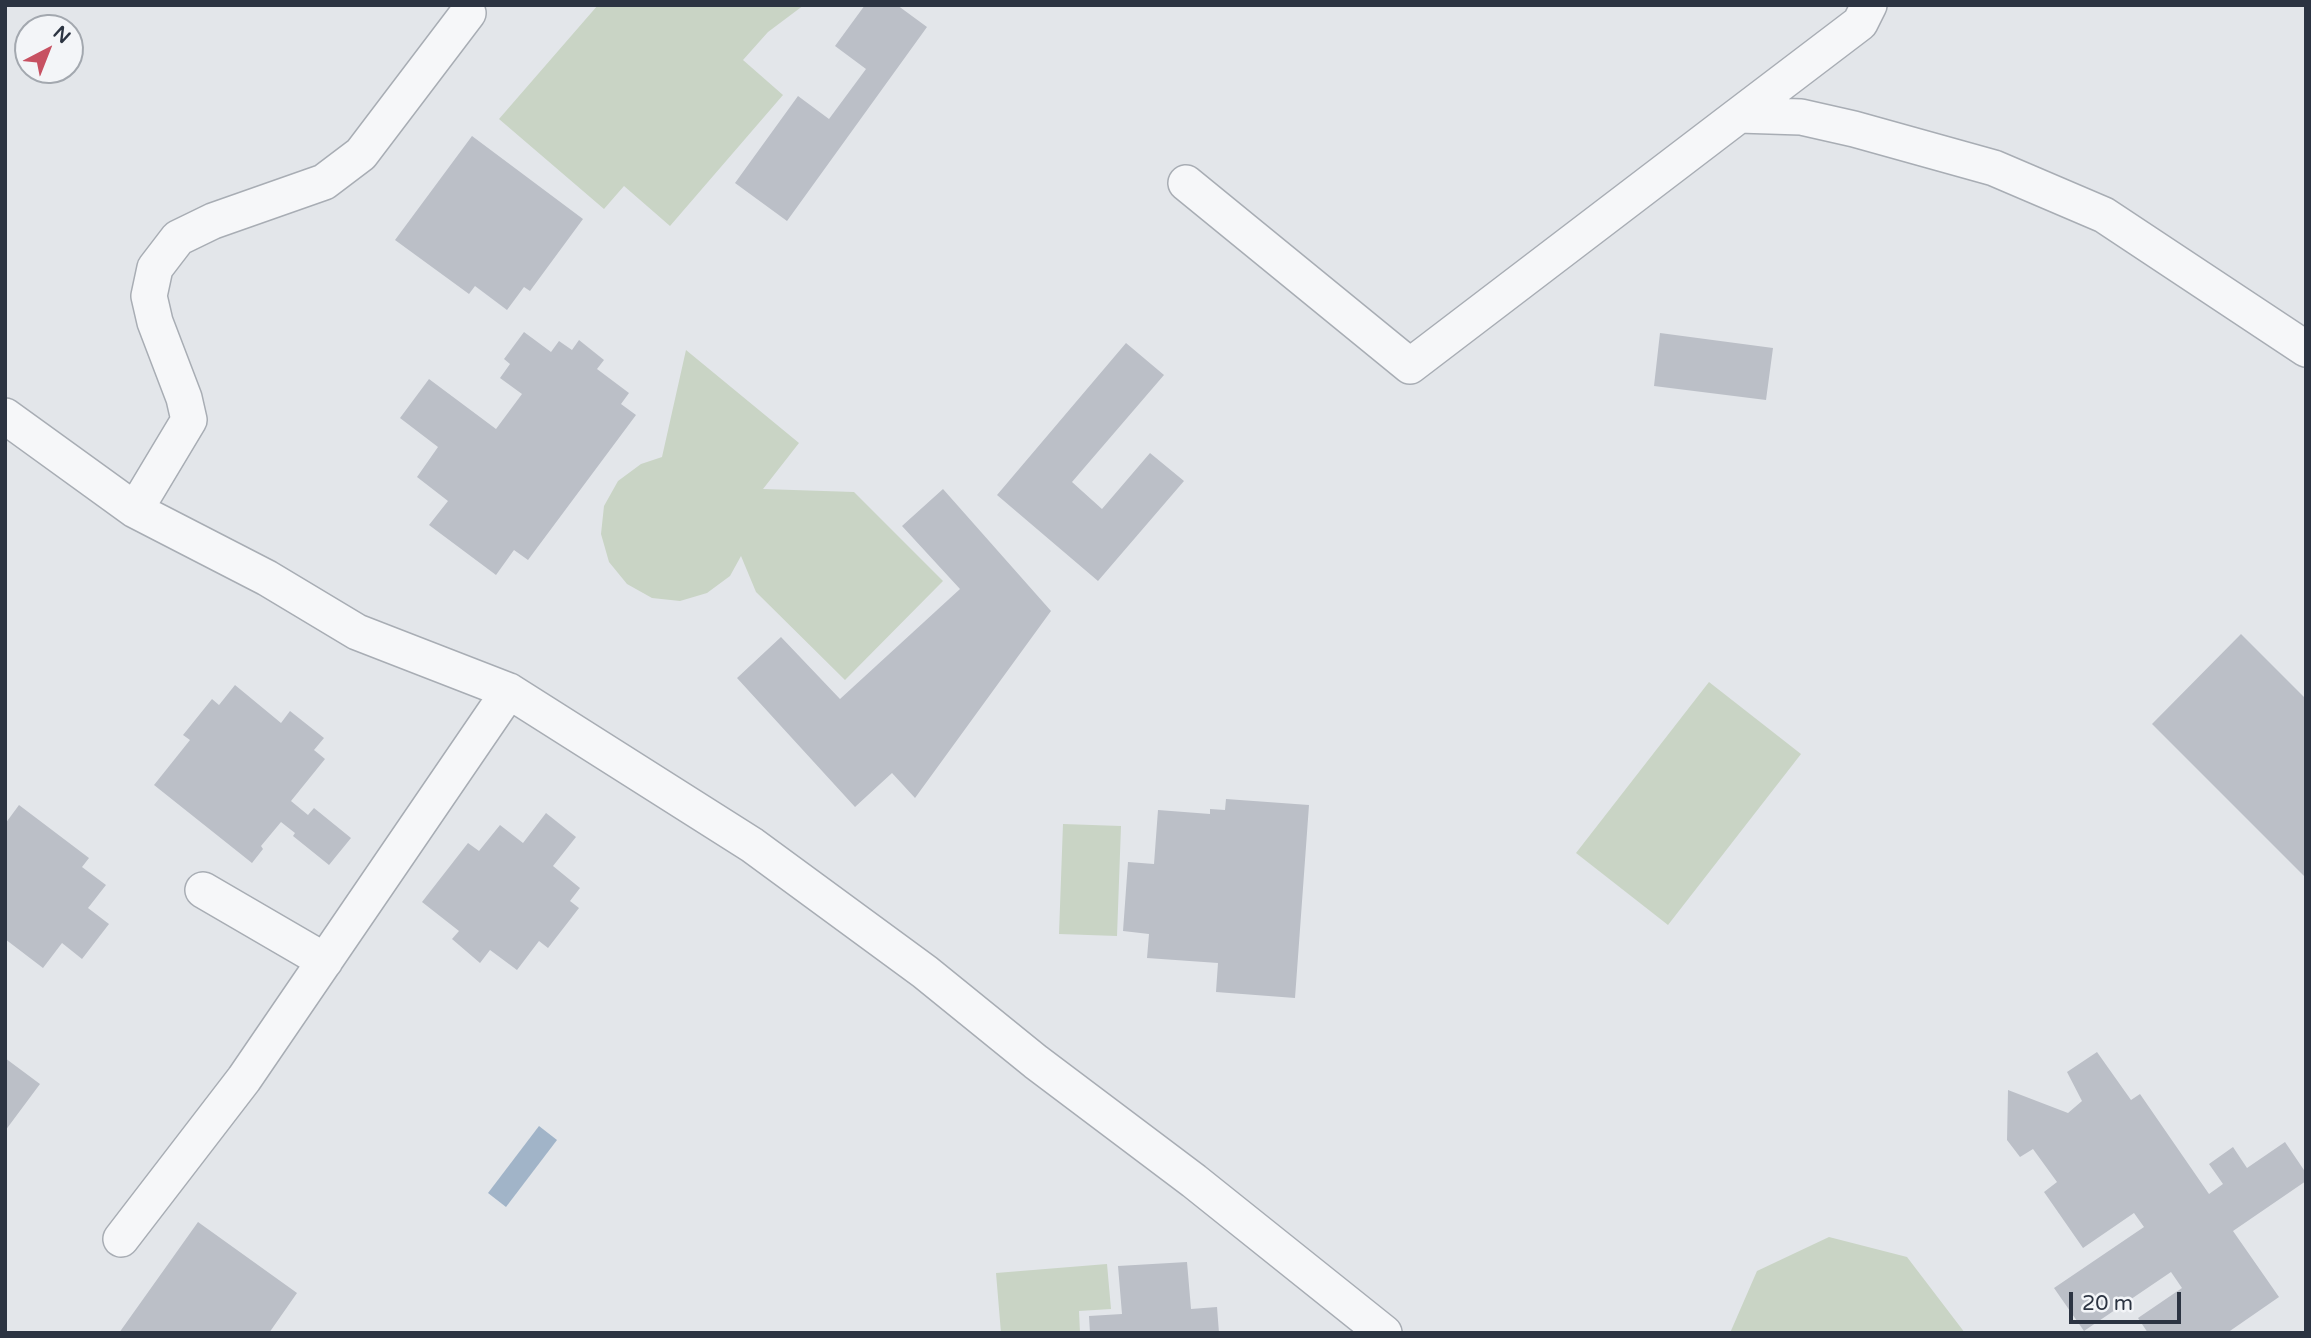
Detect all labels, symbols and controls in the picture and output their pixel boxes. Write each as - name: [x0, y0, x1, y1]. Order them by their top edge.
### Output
- north arrow: [14, 14, 84, 84]
- text: N: [49, 22, 75, 48]
- scale bar: [2073, 1278, 2185, 1322]
- text: 20 m: [2082, 1291, 2133, 1316]

